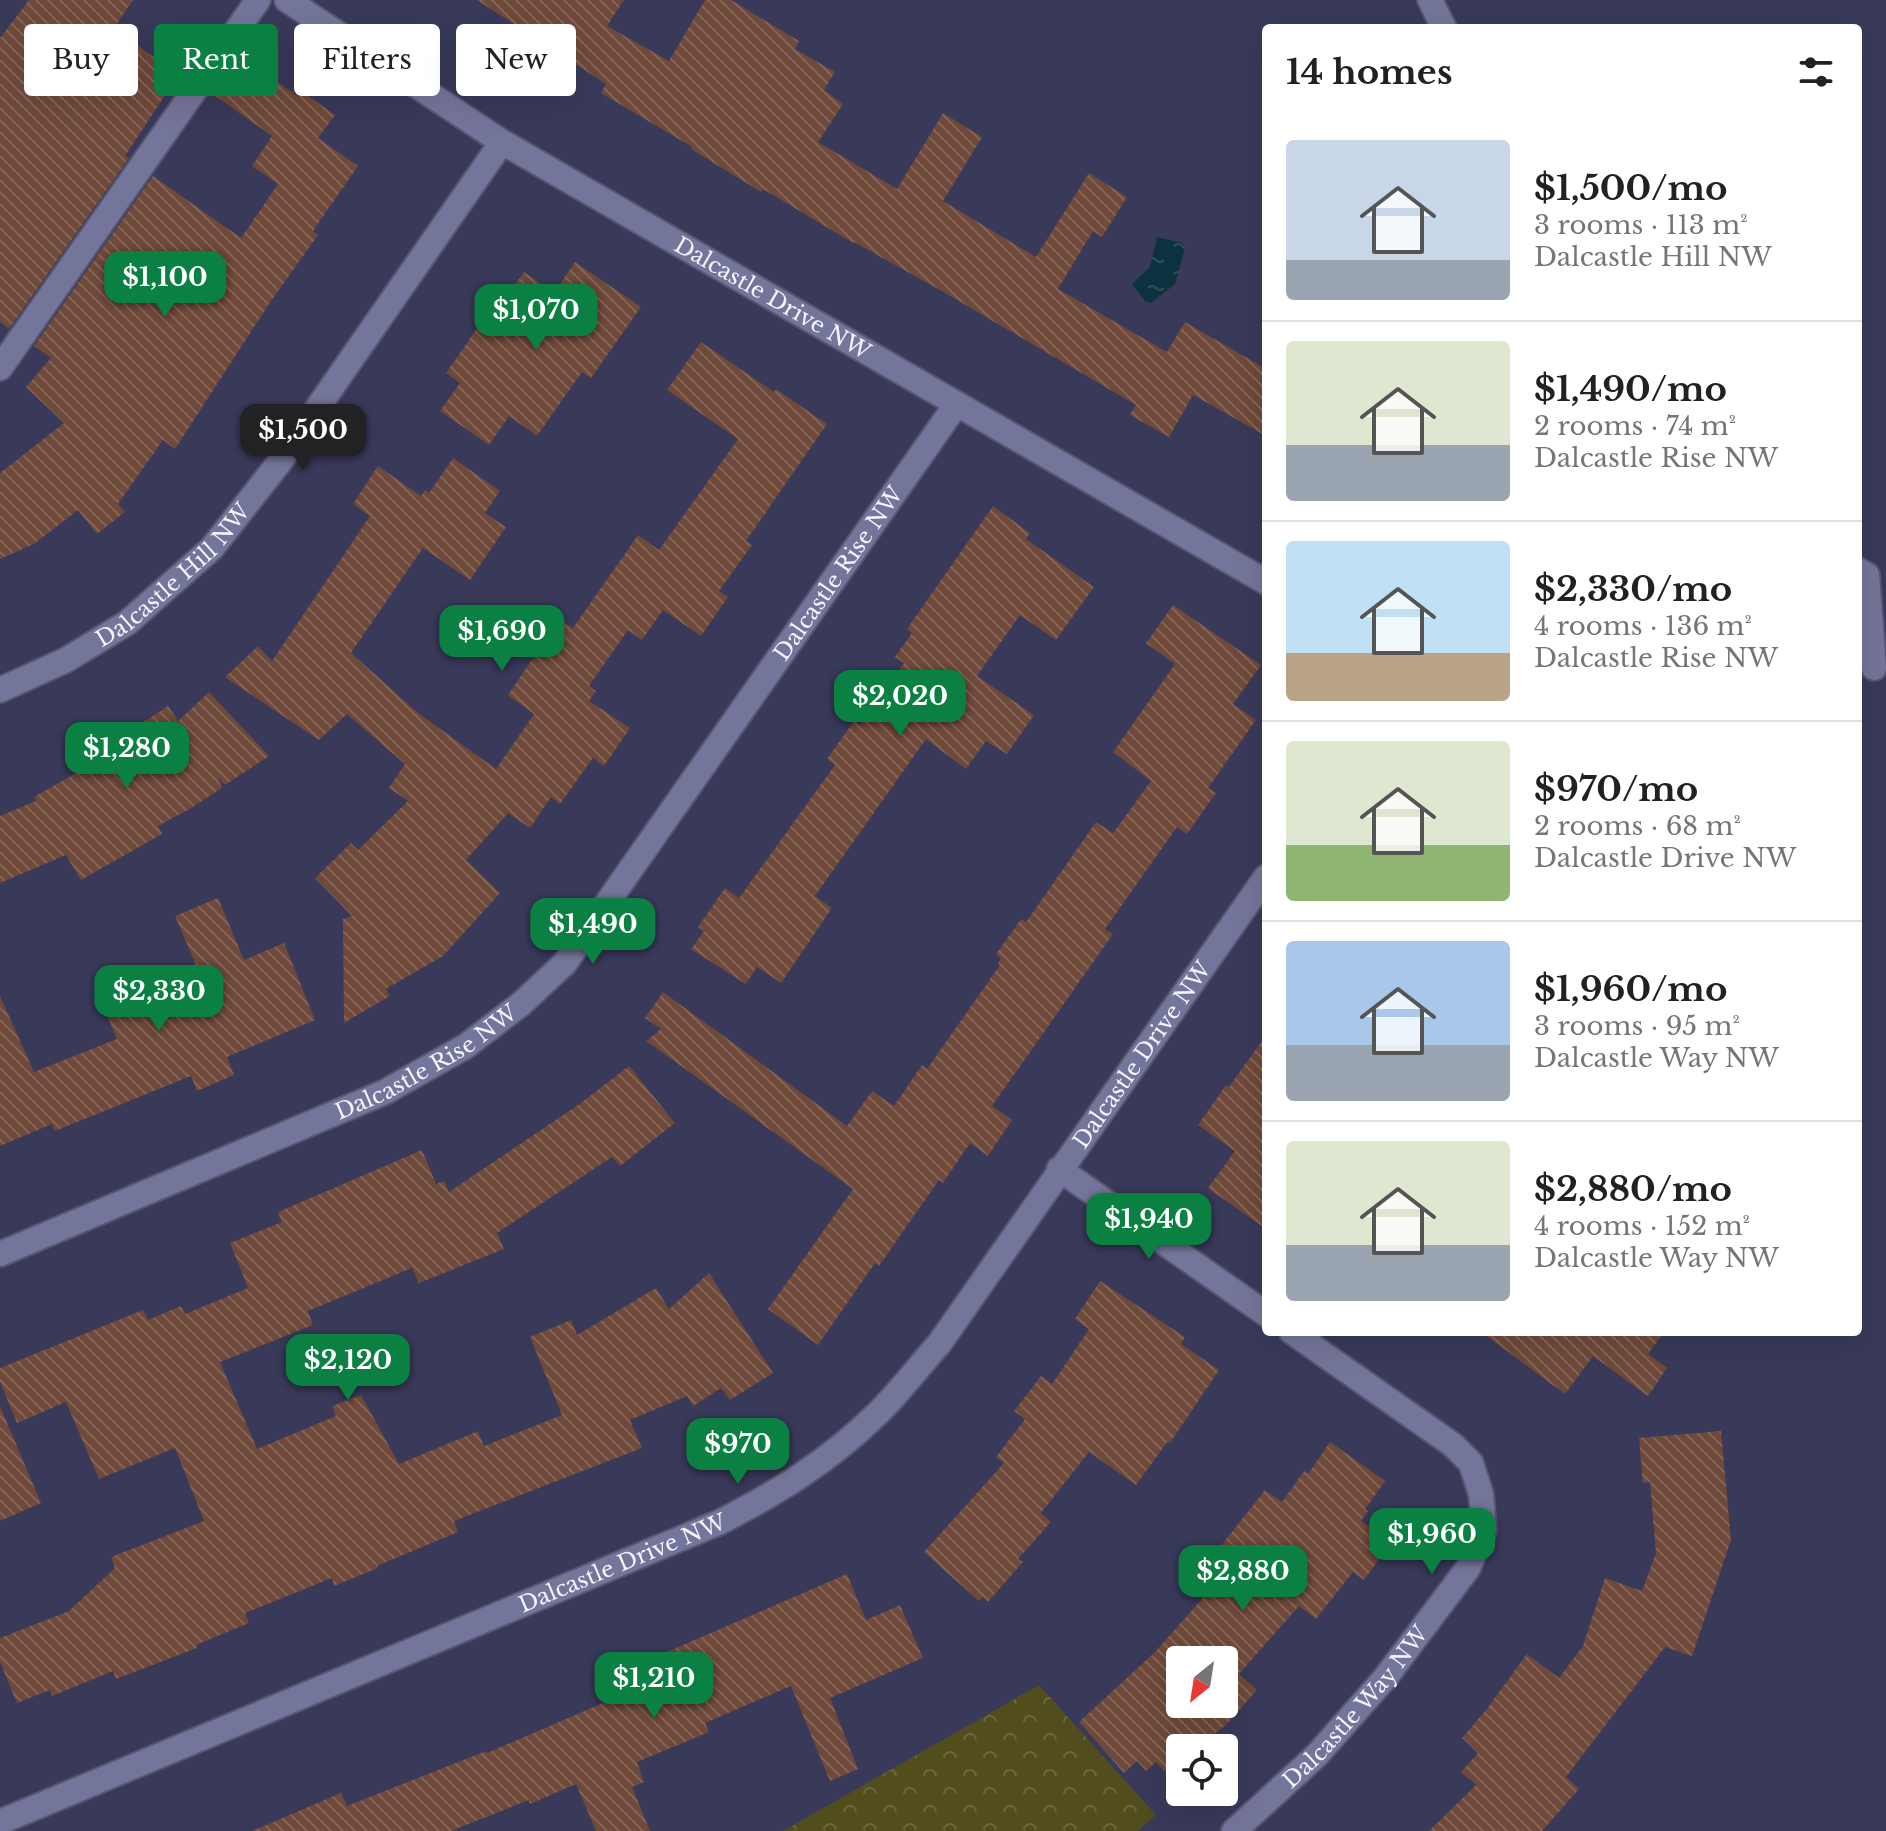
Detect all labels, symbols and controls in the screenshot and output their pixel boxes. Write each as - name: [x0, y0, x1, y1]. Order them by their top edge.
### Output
- chip: Buy: [24, 24, 138, 96]
- chip: Rent: [154, 24, 278, 96]
- chip: Filters: [294, 24, 440, 96]
- chip: New: [456, 24, 576, 96]
- icon: filters: [1794, 50, 1838, 94]
- text: 14 homes: [1286, 51, 1453, 93]
- text: $1,500/mo: [1534, 167, 1727, 209]
- icon: home: [1350, 172, 1446, 268]
- text: 3 rooms · 113 m²: [1534, 209, 1748, 241]
- street label: Dalcastle Drive NW: [669, 231, 876, 366]
- text: Dalcastle Hill NW: [1534, 241, 1772, 273]
- pin: $1,100: [100, 251, 230, 319]
- text: $1,100: [122, 261, 208, 293]
- pin: $1,070: [471, 284, 601, 352]
- text: $1,070: [492, 294, 580, 326]
- text: $1,490/mo: [1534, 368, 1727, 410]
- icon: home: [1350, 373, 1446, 469]
- pin: $1,500: [238, 404, 368, 472]
- text: 2 rooms · 74 m²: [1534, 410, 1736, 442]
- text: $1,500: [258, 414, 348, 446]
- text: Dalcastle Rise NW: [1534, 442, 1778, 474]
- street label: Dalcastle Rise NW: [768, 480, 909, 666]
- street label: Dalcastle Hill NW: [91, 497, 257, 653]
- text: $2,330/mo: [1534, 568, 1732, 610]
- icon: home: [1350, 573, 1446, 669]
- pin: $1,690: [437, 605, 567, 673]
- text: 4 rooms · 136 m²: [1534, 610, 1752, 642]
- text: $1,690: [457, 615, 547, 647]
- text: Dalcastle Rise NW: [1534, 642, 1778, 674]
- pin: $2,020: [835, 670, 965, 738]
- text: $2,020: [852, 680, 948, 712]
- pin: $1,280: [62, 722, 192, 790]
- text: $1,280: [83, 732, 171, 764]
- text: $970/mo: [1534, 768, 1698, 810]
- icon: home: [1350, 773, 1446, 869]
- text: 2 rooms · 68 m²: [1534, 810, 1741, 842]
- text: Dalcastle Drive NW: [1534, 842, 1796, 874]
- pin: $1,490: [528, 898, 658, 966]
- text: $1,490: [548, 908, 638, 940]
- street label: Dalcastle Drive NW: [1067, 955, 1217, 1154]
- pin: $2,330: [94, 965, 224, 1033]
- text: $1,960/mo: [1534, 968, 1727, 1010]
- icon: home: [1350, 973, 1446, 1069]
- text: $2,330: [112, 975, 206, 1007]
- street label: Dalcastle Rise NW: [331, 998, 523, 1125]
- text: 3 rooms · 95 m²: [1534, 1010, 1740, 1042]
- text: Dalcastle Way NW: [1534, 1042, 1779, 1074]
- text: $2,880/mo: [1534, 1168, 1732, 1210]
- icon: home: [1350, 1173, 1446, 1269]
- pin: $1,940: [1084, 1193, 1214, 1261]
- text: $1,940: [1104, 1203, 1194, 1235]
- text: 4 rooms · 152 m²: [1534, 1210, 1750, 1242]
- text: Dalcastle Way NW: [1534, 1242, 1779, 1274]
- pin: $2,120: [283, 1334, 413, 1402]
- text: $2,120: [304, 1344, 392, 1376]
- pin: $970: [691, 1418, 785, 1486]
- text: $970: [704, 1428, 772, 1460]
- street label: Dalcastle Drive NW: [515, 1508, 731, 1618]
- pin: $1,960: [1367, 1508, 1497, 1576]
- text: $1,960: [1387, 1518, 1477, 1550]
- pin: $2,880: [1178, 1545, 1308, 1613]
- text: $2,880: [1196, 1555, 1290, 1587]
- street label: Dalcastle Way NW: [1277, 1620, 1435, 1794]
- north arrow: [1166, 1646, 1238, 1718]
- map controls: [1166, 1646, 1238, 1806]
- pin: $1,210: [589, 1652, 719, 1720]
- text: $1,210: [613, 1662, 695, 1694]
- button: locate: [1166, 1734, 1238, 1806]

